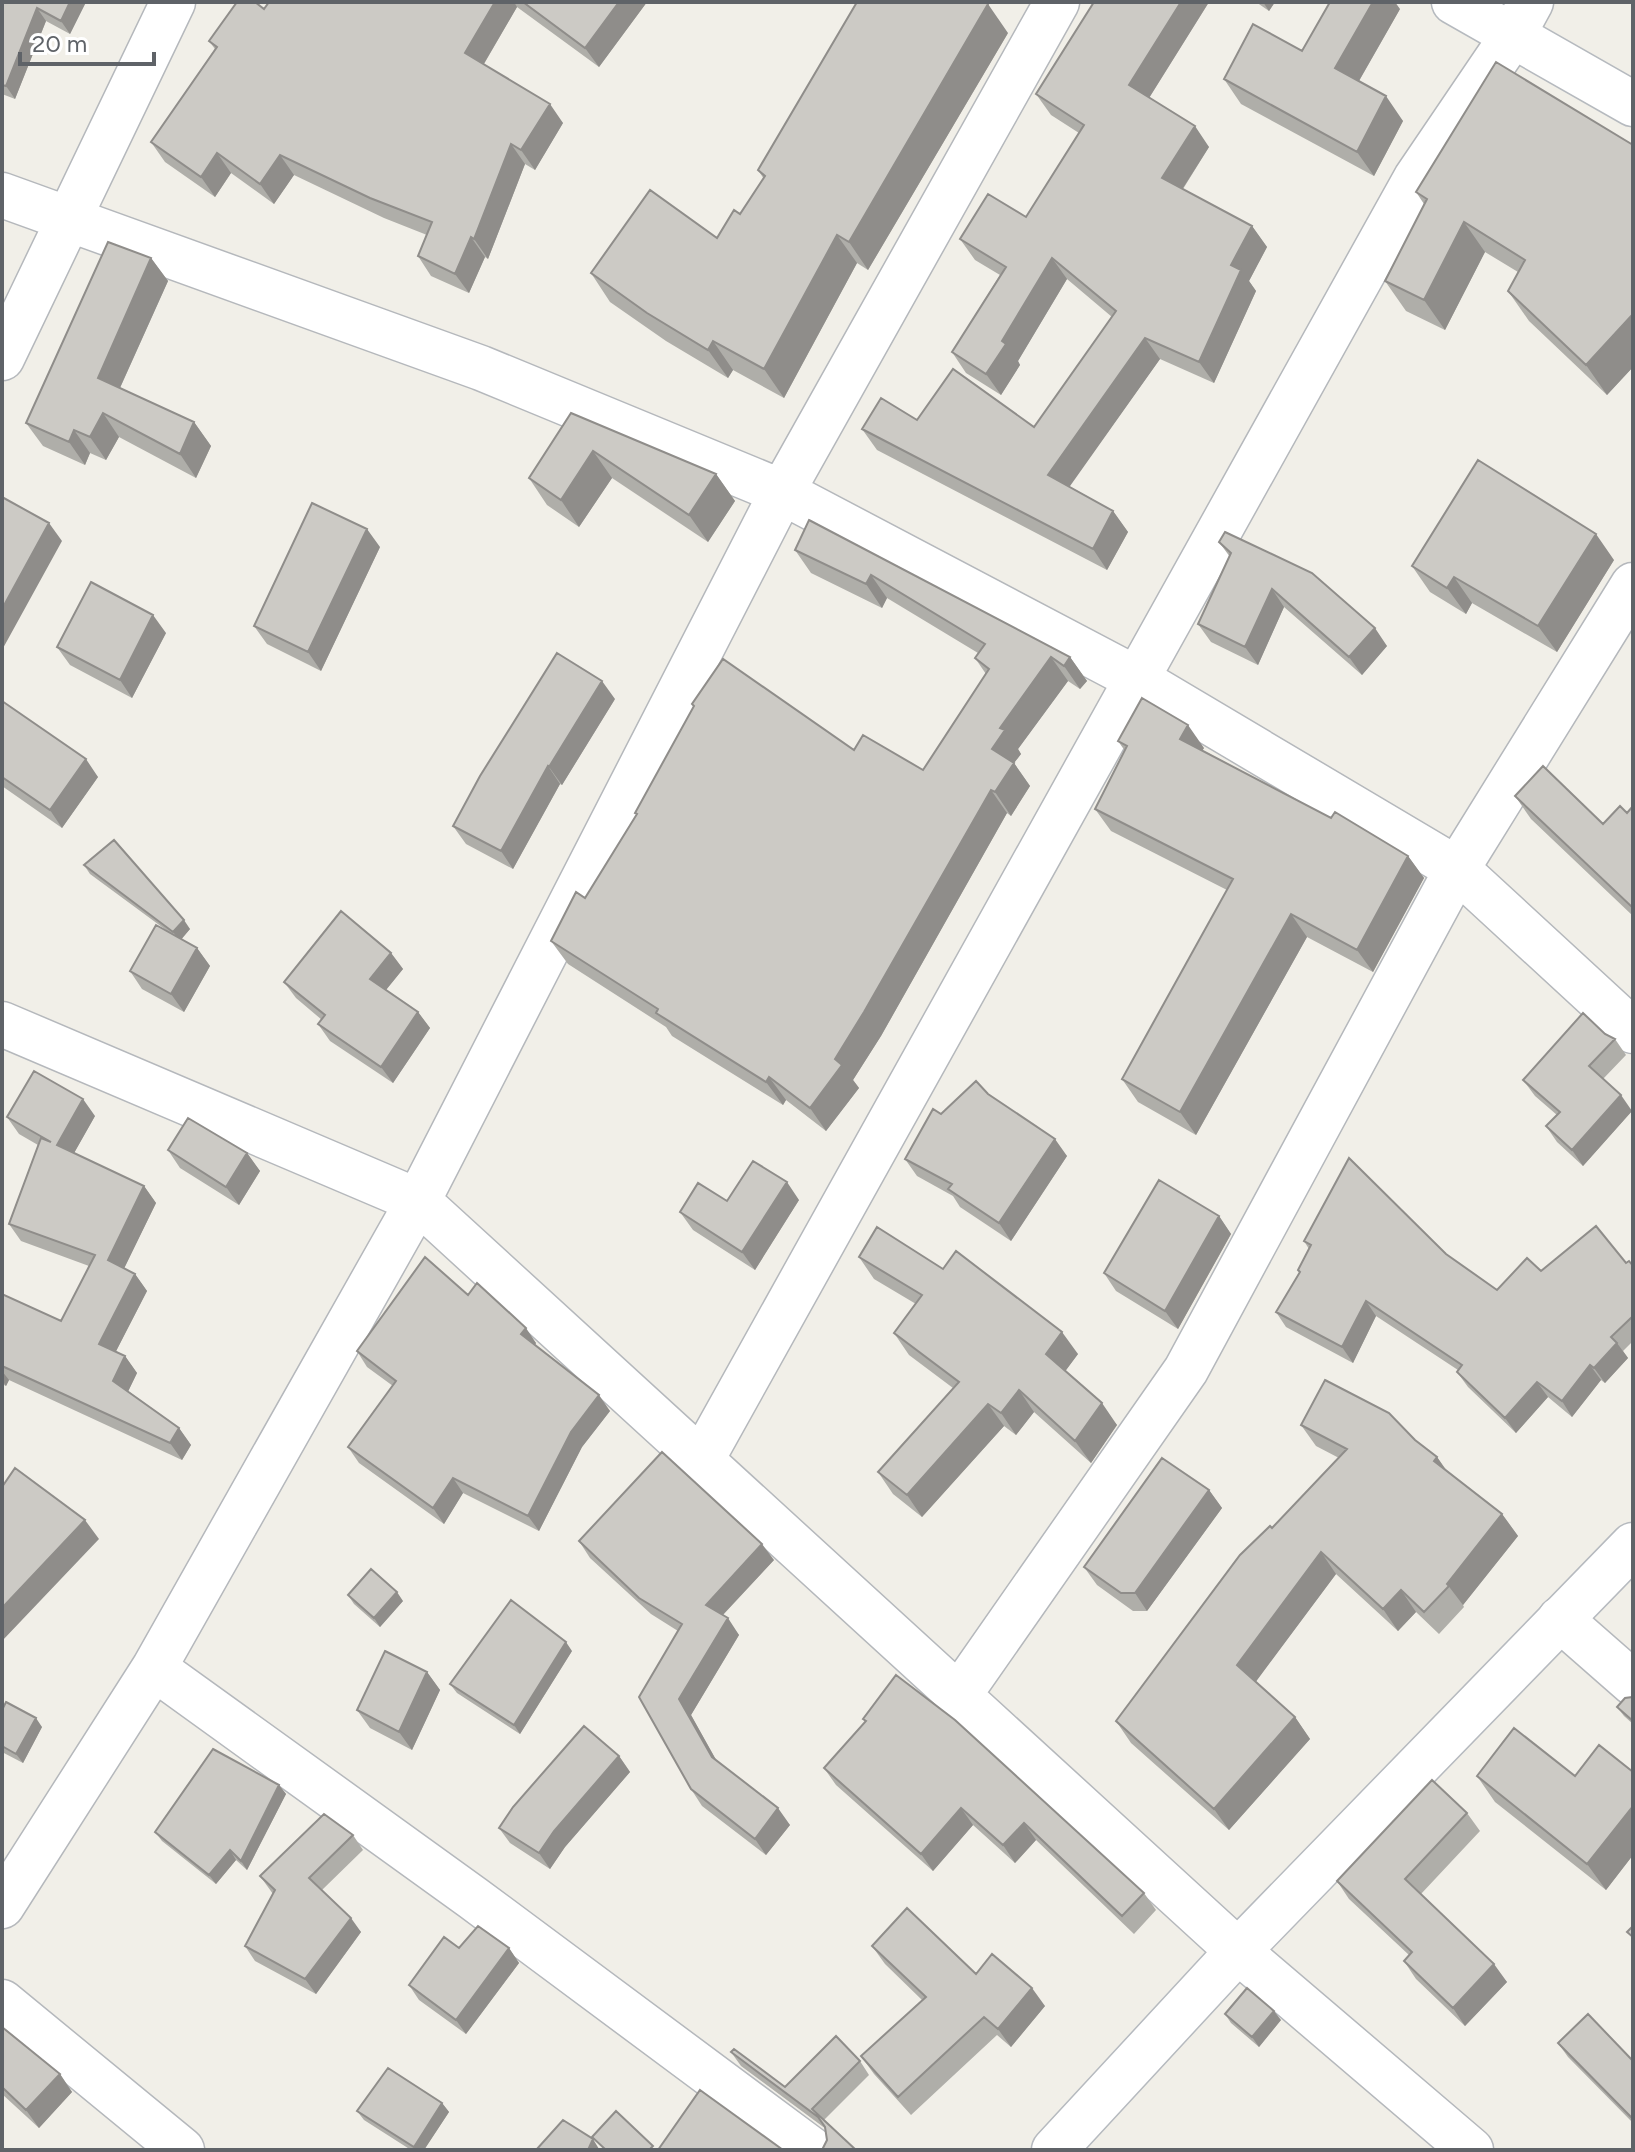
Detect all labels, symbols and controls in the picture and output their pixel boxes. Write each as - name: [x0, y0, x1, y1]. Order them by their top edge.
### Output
- scale bar: [20, 16, 154, 66]
- text: 20 m: [32, 29, 87, 58]

